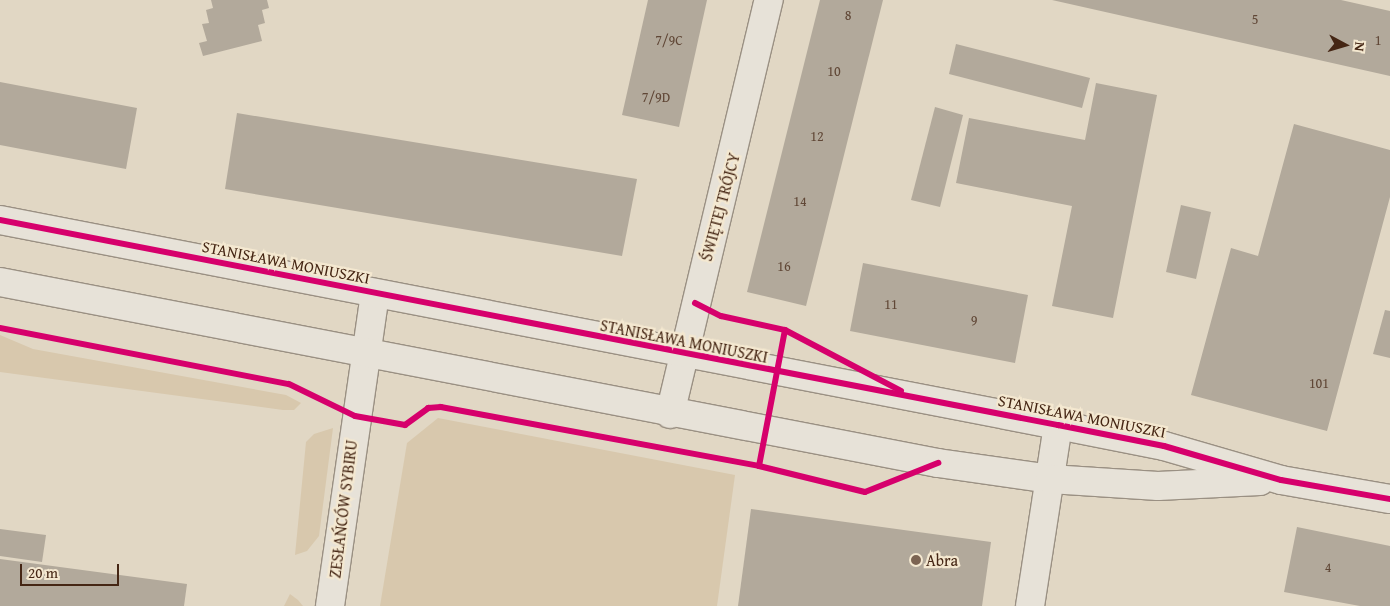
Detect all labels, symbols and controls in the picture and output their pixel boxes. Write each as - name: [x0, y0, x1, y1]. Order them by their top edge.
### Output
- house number: 8: [845, 7, 851, 23]
- house number: 5: [1252, 11, 1258, 27]
- north arrow: [1320, 20, 1370, 70]
- house number: 7/9C: [655, 32, 683, 48]
- house number: 1: [1375, 32, 1381, 48]
- text: N: [1349, 41, 1370, 52]
- house number: 10: [827, 63, 841, 79]
- house number: 7/9D: [642, 89, 670, 105]
- house number: 12: [810, 128, 824, 144]
- street label: ŚWIĘTEJ TRÓJCY: [696, 151, 744, 263]
- house number: 14: [793, 193, 807, 209]
- street label: STANISŁAWA MONIUSZKI: [201, 236, 371, 288]
- house number: 16: [777, 258, 791, 274]
- house number: 11: [884, 296, 898, 312]
- house number: 9: [971, 312, 977, 328]
- street label: STANISŁAWA MONIUSZKI: [599, 315, 769, 367]
- house number: 101: [1309, 375, 1329, 391]
- street label: STANISŁAWA MONIUSZKI: [997, 390, 1167, 442]
- street label: ZESŁAŃCÓW SYBIRU: [325, 439, 361, 579]
- place label: Abra: [926, 550, 958, 570]
- scale bar: [22, 554, 121, 586]
- marker: Abra: [910, 554, 922, 566]
- house number: 4: [1325, 559, 1331, 575]
- text: 20 m: [28, 562, 58, 583]

